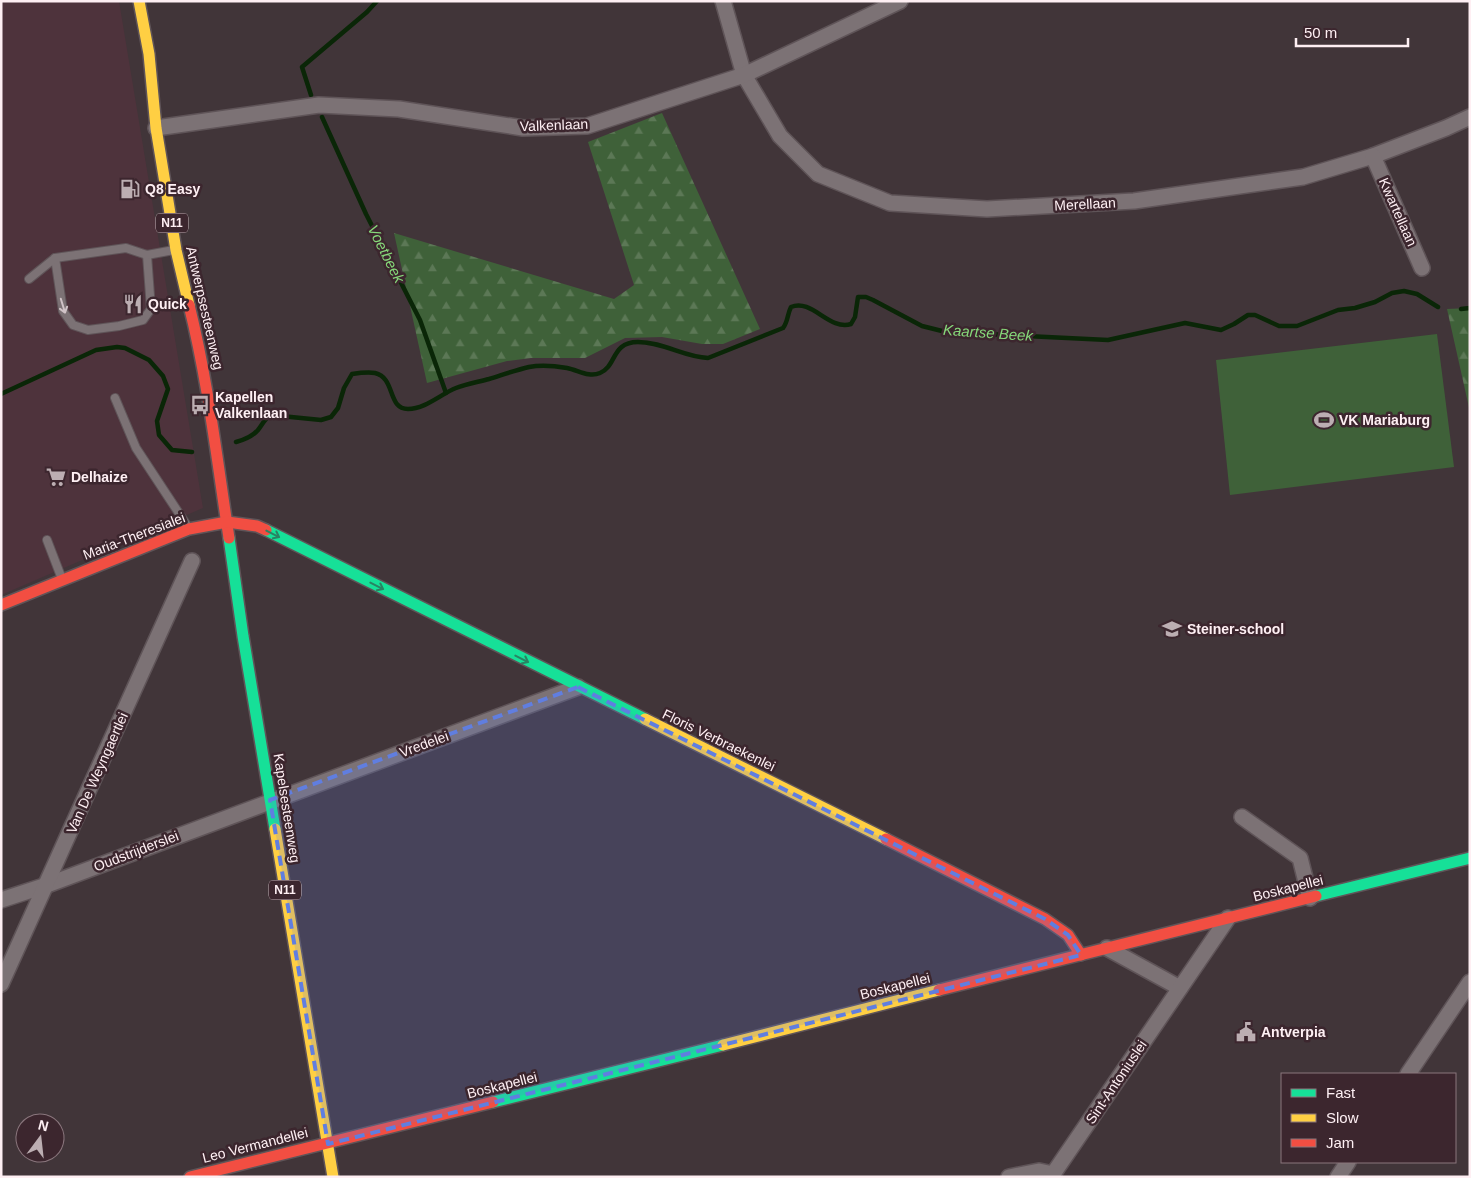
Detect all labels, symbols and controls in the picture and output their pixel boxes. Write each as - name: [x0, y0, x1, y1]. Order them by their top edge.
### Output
- scale bar: [1296, 15, 1408, 47]
- text: 50 m: [1304, 24, 1337, 41]
- street label: Valkenlaan: [520, 116, 588, 134]
- street label: Kwartellaan: [1376, 175, 1420, 249]
- fuel station icon: Q8 Easy: [119, 178, 141, 200]
- place label: Q8 Easy: [145, 181, 200, 197]
- street label: Merellaan: [1054, 194, 1116, 214]
- road number: N11: [156, 214, 188, 232]
- water label: Voetbeek: [365, 222, 409, 287]
- street label: Antwerpsesteenweg: [183, 245, 227, 371]
- restaurant icon: Quick: [122, 293, 144, 315]
- place label: Quick: [148, 296, 187, 312]
- one-way arrow: [59, 298, 69, 314]
- water label: Kaartse Beek: [943, 321, 1035, 344]
- place label: Kapellen Valkenlaan: [215, 389, 287, 421]
- bus stop icon: Kapellen Valkenlaan: [189, 394, 211, 416]
- sports icon: VK Mariaburg: [1313, 409, 1335, 431]
- place label: VK Mariaburg: [1339, 412, 1430, 428]
- supermarket icon: Delhaize: [45, 466, 67, 488]
- place label: Delhaize: [71, 469, 128, 485]
- street label: Maria-Theresialei: [81, 509, 187, 563]
- one-way arrow: [266, 529, 281, 539]
- one-way arrow: [369, 581, 384, 591]
- school or university icon: Steiner-school: [1161, 618, 1183, 640]
- place label: Steiner-school: [1187, 621, 1284, 637]
- one-way arrow: [514, 655, 529, 664]
- street label: Floris Verbraekenlei: [660, 706, 778, 774]
- street label: Van De Weyngaertlei: [63, 710, 131, 836]
- street label: Vredelei: [397, 728, 451, 760]
- street label: Kapelsesteenweg: [270, 752, 304, 864]
- street label: Oudstrijderslei: [91, 827, 181, 875]
- street label: Boskapellei: [1251, 872, 1325, 904]
- road number: N11: [269, 880, 301, 900]
- street label: Boskapellei: [858, 970, 932, 1002]
- public building icon: Antverpia: [1235, 1021, 1257, 1043]
- place label: Antverpia: [1261, 1024, 1326, 1040]
- street label: Sint-Antoniuslei: [1082, 1037, 1150, 1127]
- street label: Boskapellei: [465, 1069, 539, 1101]
- legend: [1281, 1073, 1456, 1163]
- text: Fast: [1326, 1084, 1356, 1101]
- text: Slow: [1326, 1109, 1359, 1126]
- north arrow: [15, 1113, 65, 1163]
- text: N: [36, 1116, 50, 1134]
- street label: Leo Vermandellei: [201, 1124, 309, 1166]
- text: Jam: [1326, 1134, 1354, 1151]

